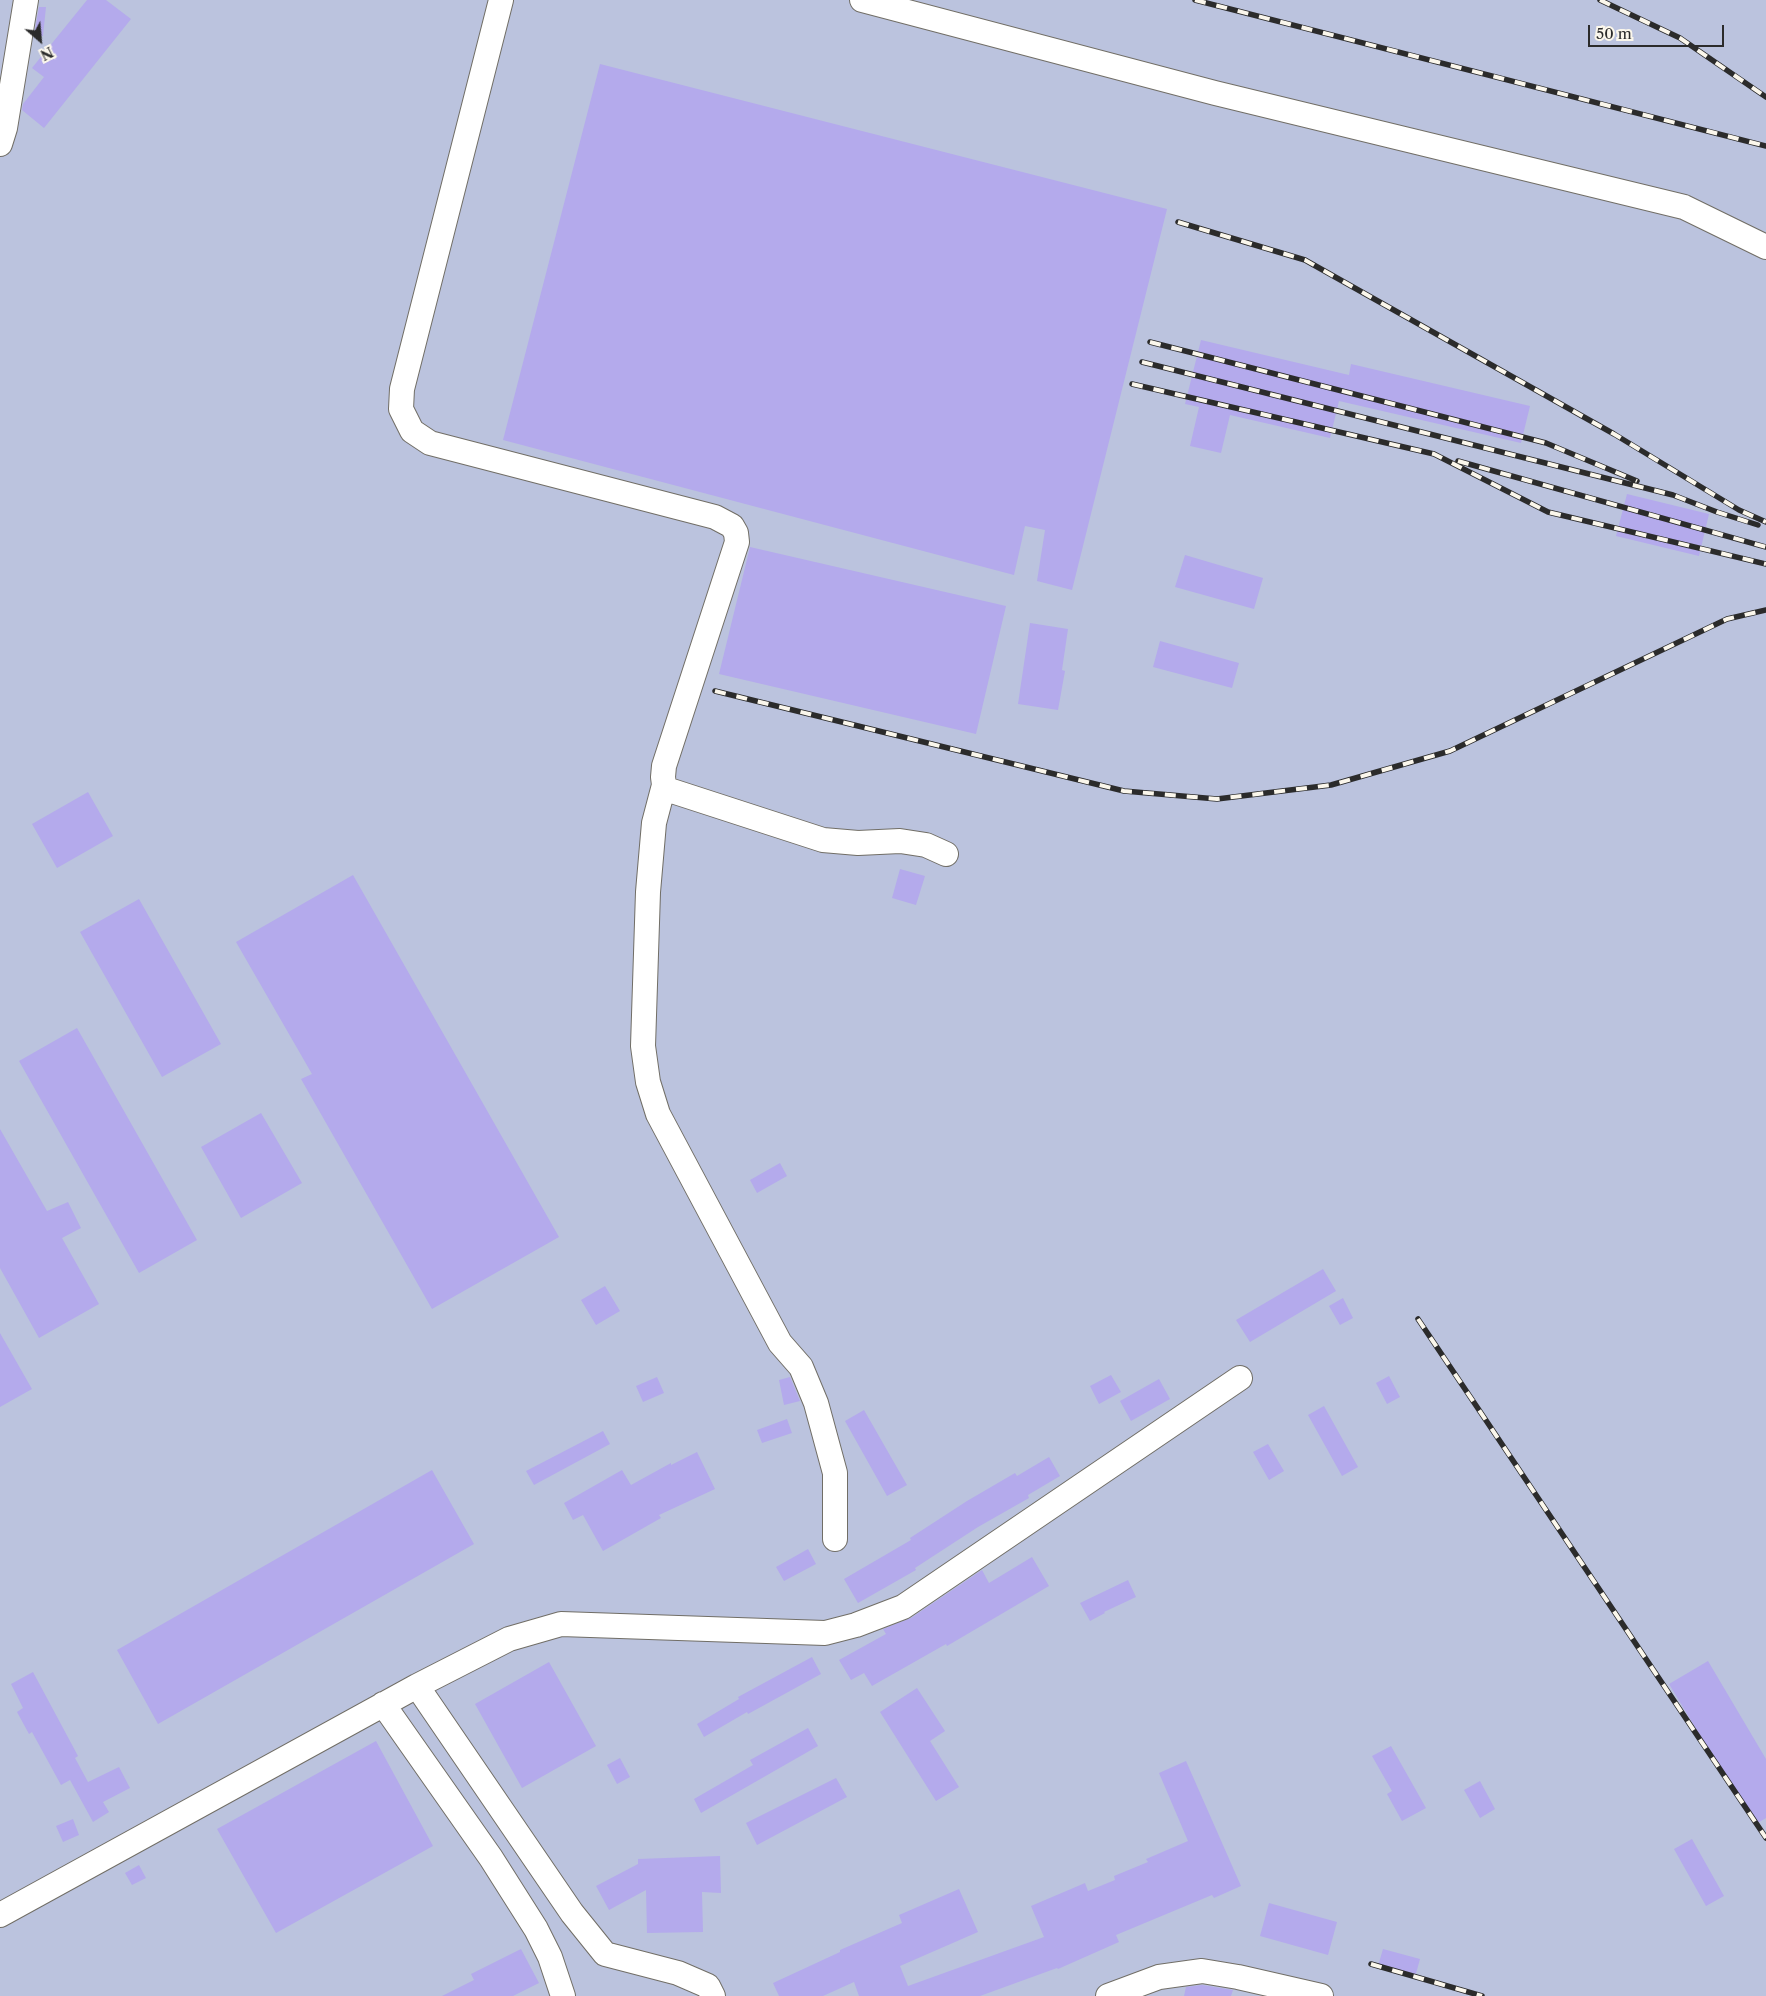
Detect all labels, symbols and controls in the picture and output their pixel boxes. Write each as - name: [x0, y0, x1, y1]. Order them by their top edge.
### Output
- north arrow: [15, 15, 65, 65]
- scale bar: [1591, 15, 1727, 47]
- text: 50 m: [1596, 24, 1632, 43]
- text: N: [37, 43, 56, 64]

